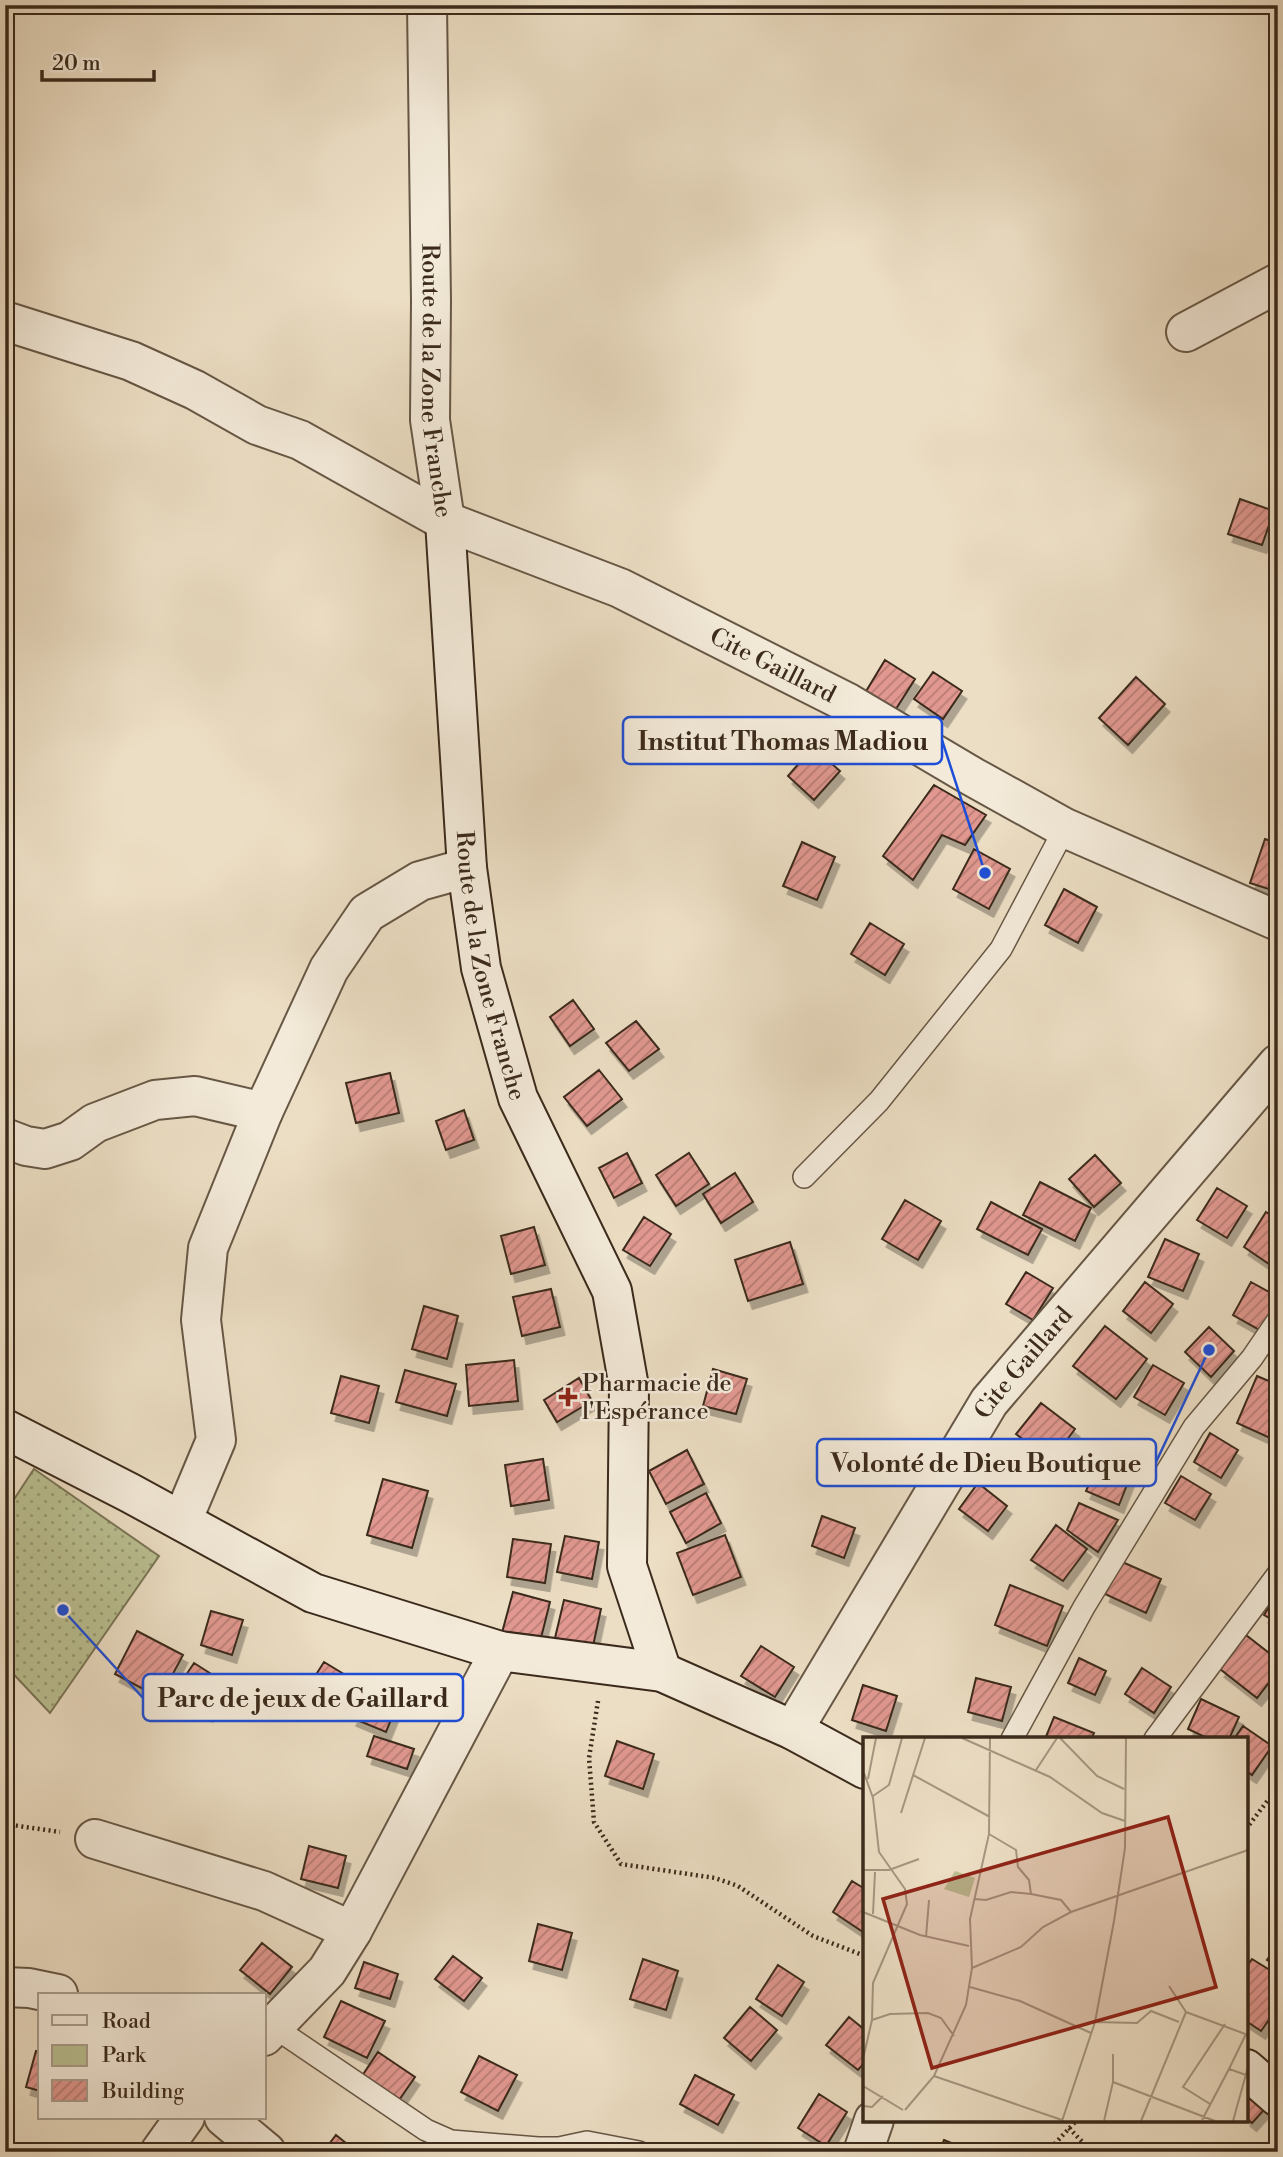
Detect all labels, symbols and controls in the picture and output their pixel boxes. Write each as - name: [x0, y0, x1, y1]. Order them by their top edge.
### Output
- scale bar: [42, 38, 154, 82]
- text: 20 m: [52, 51, 101, 77]
- street label: Route de la Zone Franche: [414, 243, 458, 520]
- street label: Cite Gaillard: [704, 622, 841, 711]
- callout: Institut Thomas Madiou: [623, 717, 942, 764]
- text: Institut Thomas Madiou: [638, 726, 928, 758]
- street label: Route de la Zone Franche: [449, 830, 532, 1104]
- street label: Cite Gaillard: [968, 1301, 1080, 1425]
- place label: Pharmacie de l'Espérance: [582, 1369, 732, 1427]
- marker: Pharmacie de l'Espérance: [560, 1389, 576, 1405]
- callout: Volonté de Dieu Boutique: [817, 1439, 1156, 1486]
- text: Volonté de Dieu Boutique: [830, 1448, 1141, 1480]
- callout: Parc de jeux de Gaillard: [143, 1674, 463, 1721]
- text: Parc de jeux de Gaillard: [157, 1683, 449, 1715]
- inset map: [863, 1737, 1248, 2122]
- legend: [38, 1993, 266, 2118]
- text: Road: [102, 2009, 151, 2035]
- text: Park: [102, 2043, 147, 2069]
- text: Building: [101, 2079, 184, 2105]

